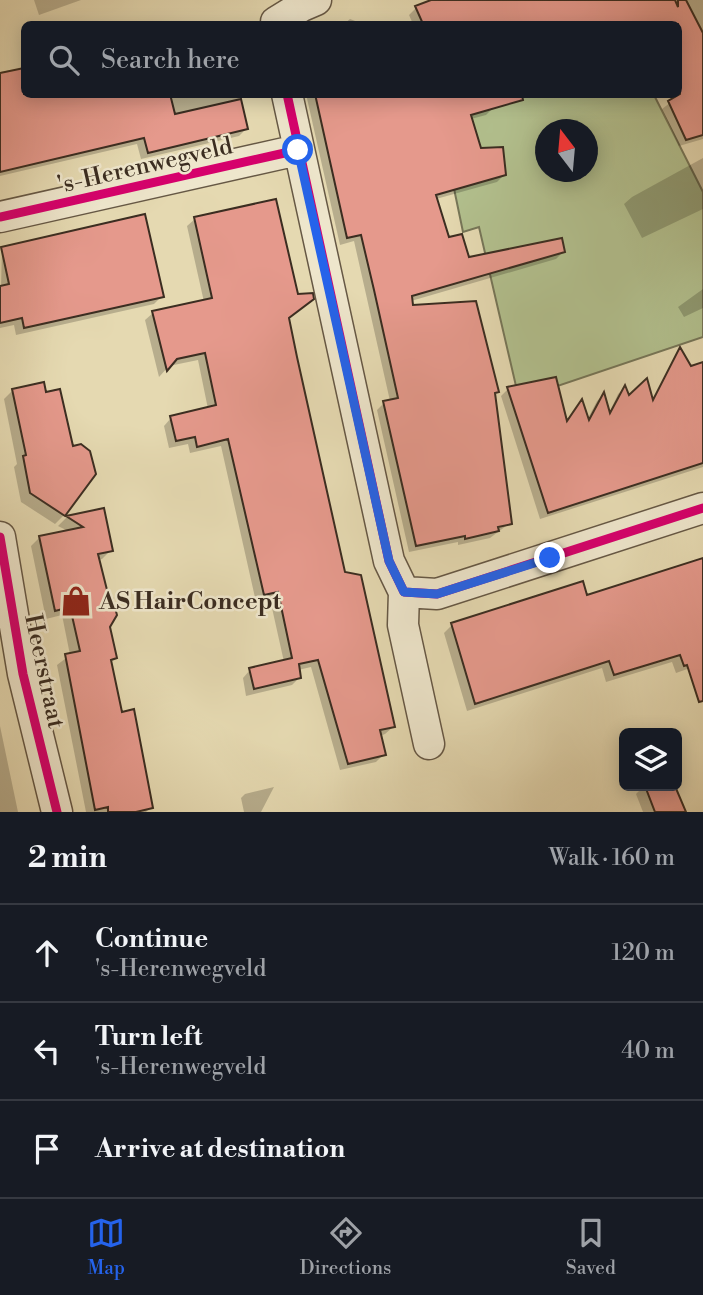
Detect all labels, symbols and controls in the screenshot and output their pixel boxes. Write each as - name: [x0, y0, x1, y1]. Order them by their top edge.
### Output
- search box: [21, 21, 682, 98]
- icon: search: [45, 41, 83, 79]
- text: Search here: [101, 44, 240, 76]
- north arrow: [535, 119, 598, 182]
- street label: 's-Herenwegveld: [55, 131, 236, 201]
- route start: [282, 134, 313, 165]
- route end: [534, 542, 565, 573]
- shop icon: AS HairConcept: [59, 584, 93, 618]
- place label: AS HairConcept: [98, 587, 282, 617]
- street label: Heerstraat: [17, 611, 71, 732]
- map controls: [619, 728, 682, 791]
- button: layers: [619, 728, 682, 791]
- text: 2 min: [28, 839, 107, 877]
- text: Walk · 160 m: [549, 844, 675, 872]
- text: Continue: [95, 923, 208, 955]
- icon: ahead: [28, 934, 66, 972]
- text: 120 m: [611, 939, 675, 967]
- text: 's-Herenwegveld: [95, 955, 266, 983]
- text: Turn left: [95, 1021, 203, 1053]
- icon: left: [28, 1032, 66, 1070]
- text: 40 m: [621, 1037, 675, 1065]
- text: 's-Herenwegveld: [95, 1053, 266, 1081]
- icon: arrive: [28, 1130, 66, 1168]
- text: Arrive at destination: [95, 1133, 345, 1165]
- tab: Map: [87, 1214, 125, 1280]
- tab: Directions: [300, 1214, 391, 1280]
- tab: Saved: [566, 1214, 616, 1280]

